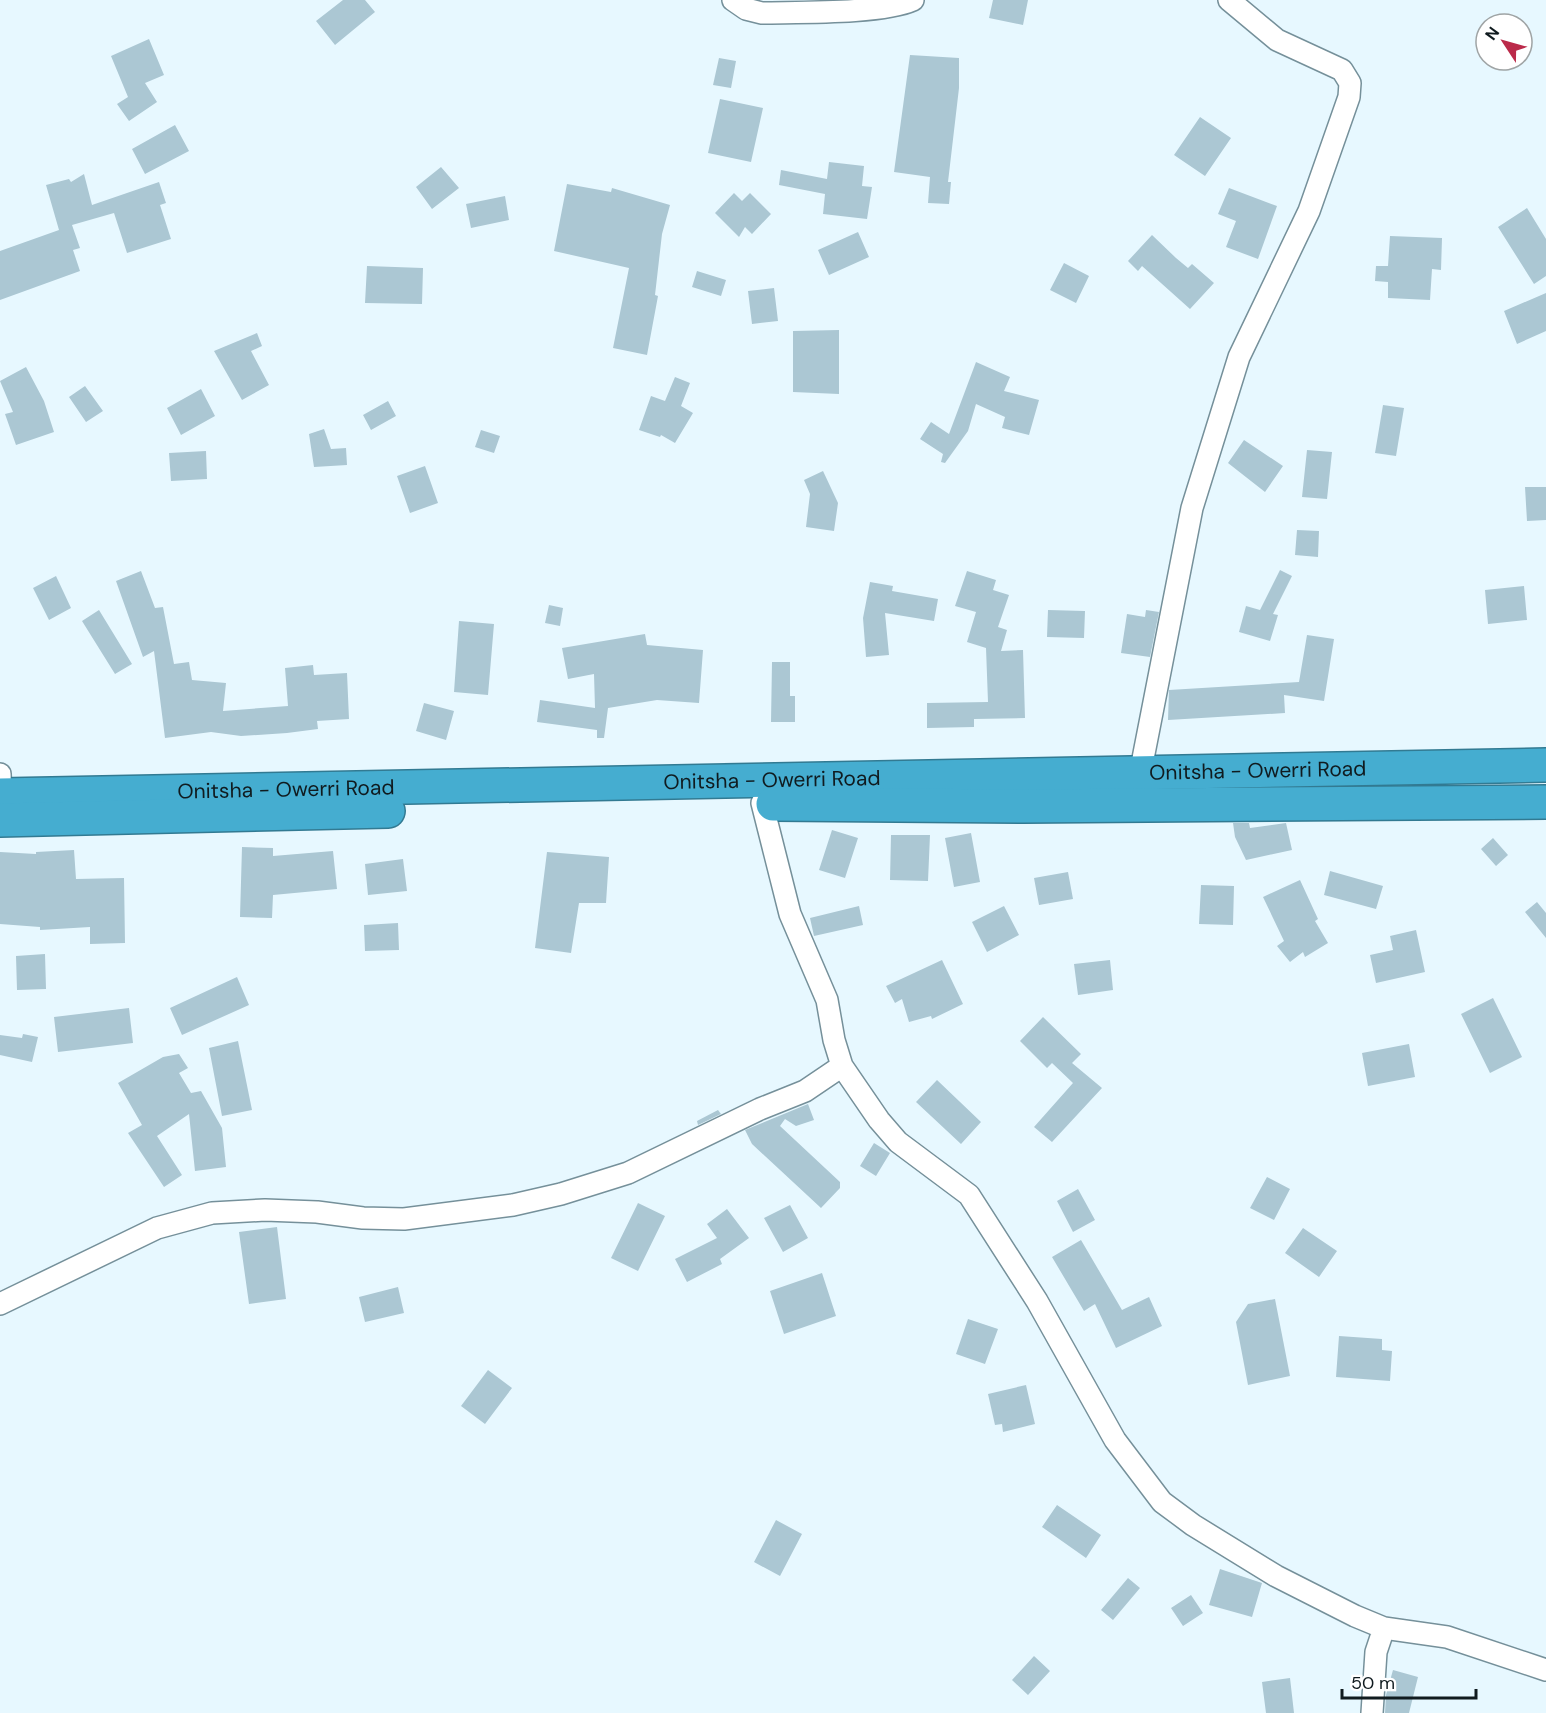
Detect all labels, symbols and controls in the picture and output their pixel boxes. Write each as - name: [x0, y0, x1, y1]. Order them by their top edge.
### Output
- north arrow: [1474, 12, 1534, 72]
- text: N: [1480, 23, 1504, 44]
- street label: Onitsha - Owerri Road: [1149, 754, 1367, 787]
- street label: Onitsha - Owerri Road: [663, 764, 881, 796]
- street label: Onitsha - Owerri Road: [177, 773, 395, 806]
- scale bar: [1342, 1662, 1476, 1700]
- text: 50 m: [1351, 1671, 1395, 1695]

